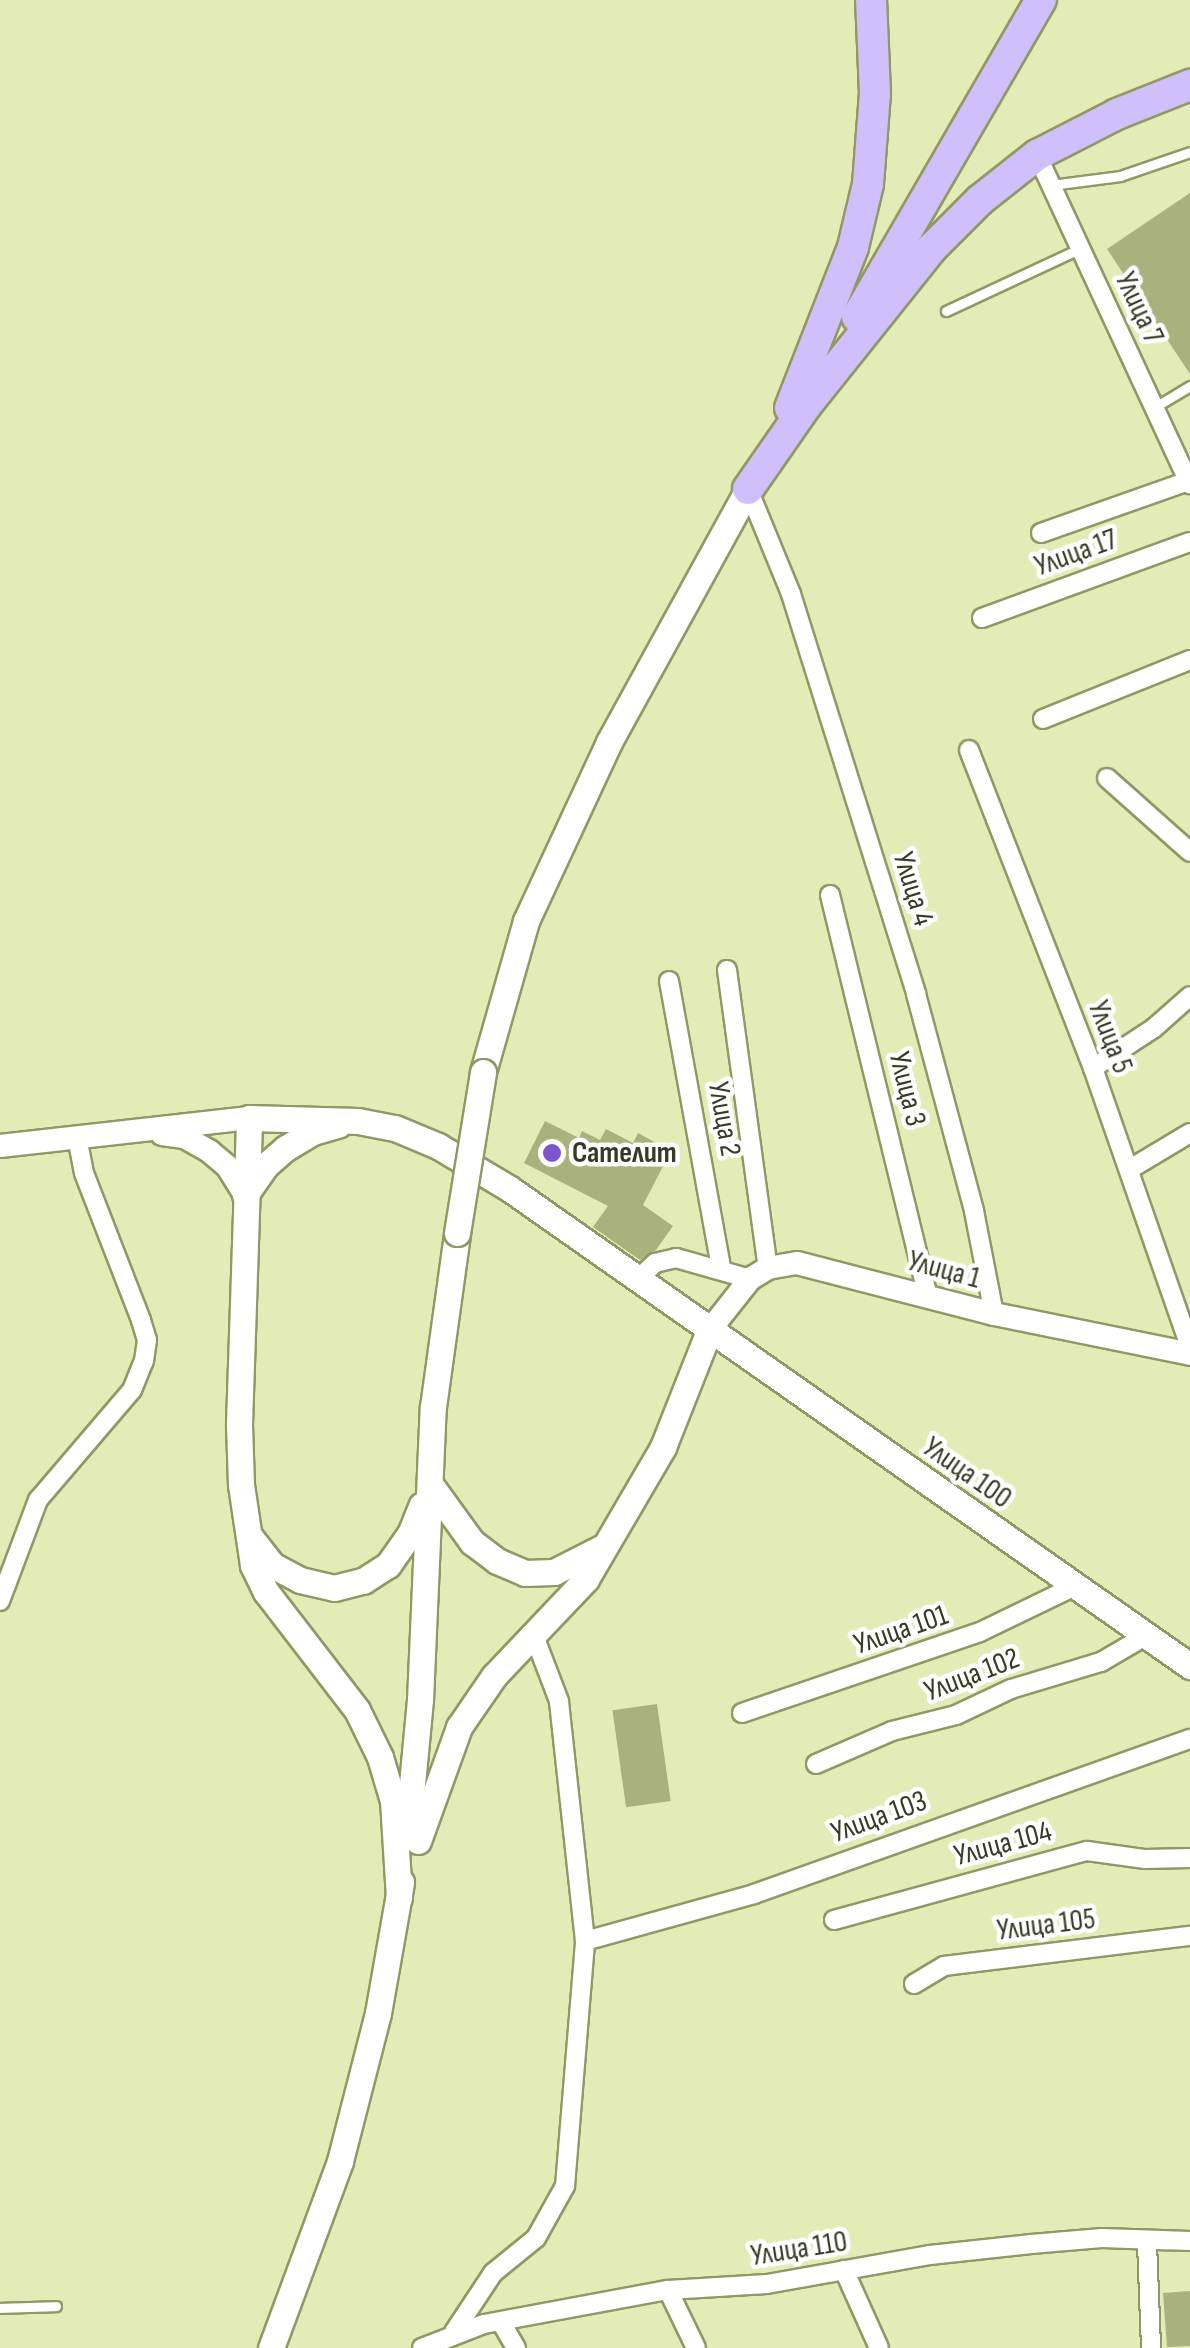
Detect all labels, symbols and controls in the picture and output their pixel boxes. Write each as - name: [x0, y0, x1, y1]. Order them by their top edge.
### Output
- street label: Улица 7: [1107, 267, 1171, 349]
- street label: Улица 17: [1030, 522, 1122, 584]
- street label: Улица 4: [885, 848, 941, 930]
- street label: Улица 5: [1080, 996, 1140, 1078]
- street label: Улица 3: [880, 1048, 934, 1130]
- street label: Улица 2: [700, 1079, 748, 1159]
- place label: Сателит: [572, 1135, 677, 1171]
- marker: Сателит: [541, 1142, 563, 1164]
- street label: Улица 1: [904, 1243, 984, 1297]
- street label: Улица 100: [916, 1430, 1018, 1516]
- street label: Улица 101: [849, 1597, 953, 1663]
- street label: Улица 102: [919, 1640, 1025, 1710]
- street label: Улица 103: [826, 1783, 932, 1851]
- street label: Улица 104: [950, 1814, 1056, 1874]
- street label: Улица 105: [995, 1901, 1097, 1949]
- street label: Улица 110: [748, 2224, 850, 2274]

